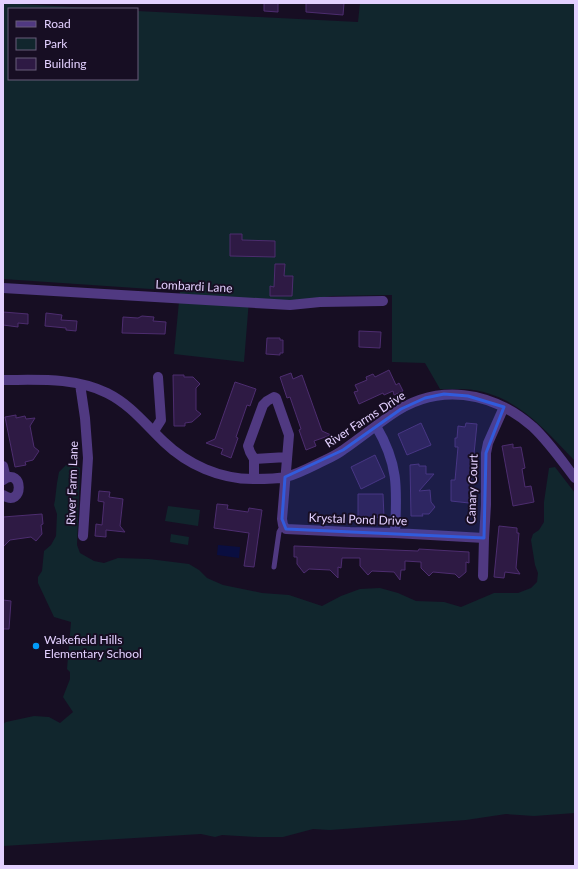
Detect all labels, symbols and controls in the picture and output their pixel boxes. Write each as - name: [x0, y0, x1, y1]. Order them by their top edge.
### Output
- legend: [8, 8, 138, 80]
- text: Road: [44, 16, 71, 31]
- text: Park: [44, 36, 68, 51]
- text: Building: [44, 56, 87, 71]
- street label: Lombardi Lane: [155, 276, 233, 296]
- street label: River Farms Drive: [322, 387, 408, 451]
- street label: River Farm Lane: [63, 441, 81, 525]
- street label: Canary Court: [463, 453, 481, 524]
- street label: Krystal Pond Drive: [308, 510, 408, 528]
- place label: Wakefield Hills Elementary School: [44, 632, 142, 661]
- marker: Wakefield Hills Elementary School: [31, 641, 41, 651]

